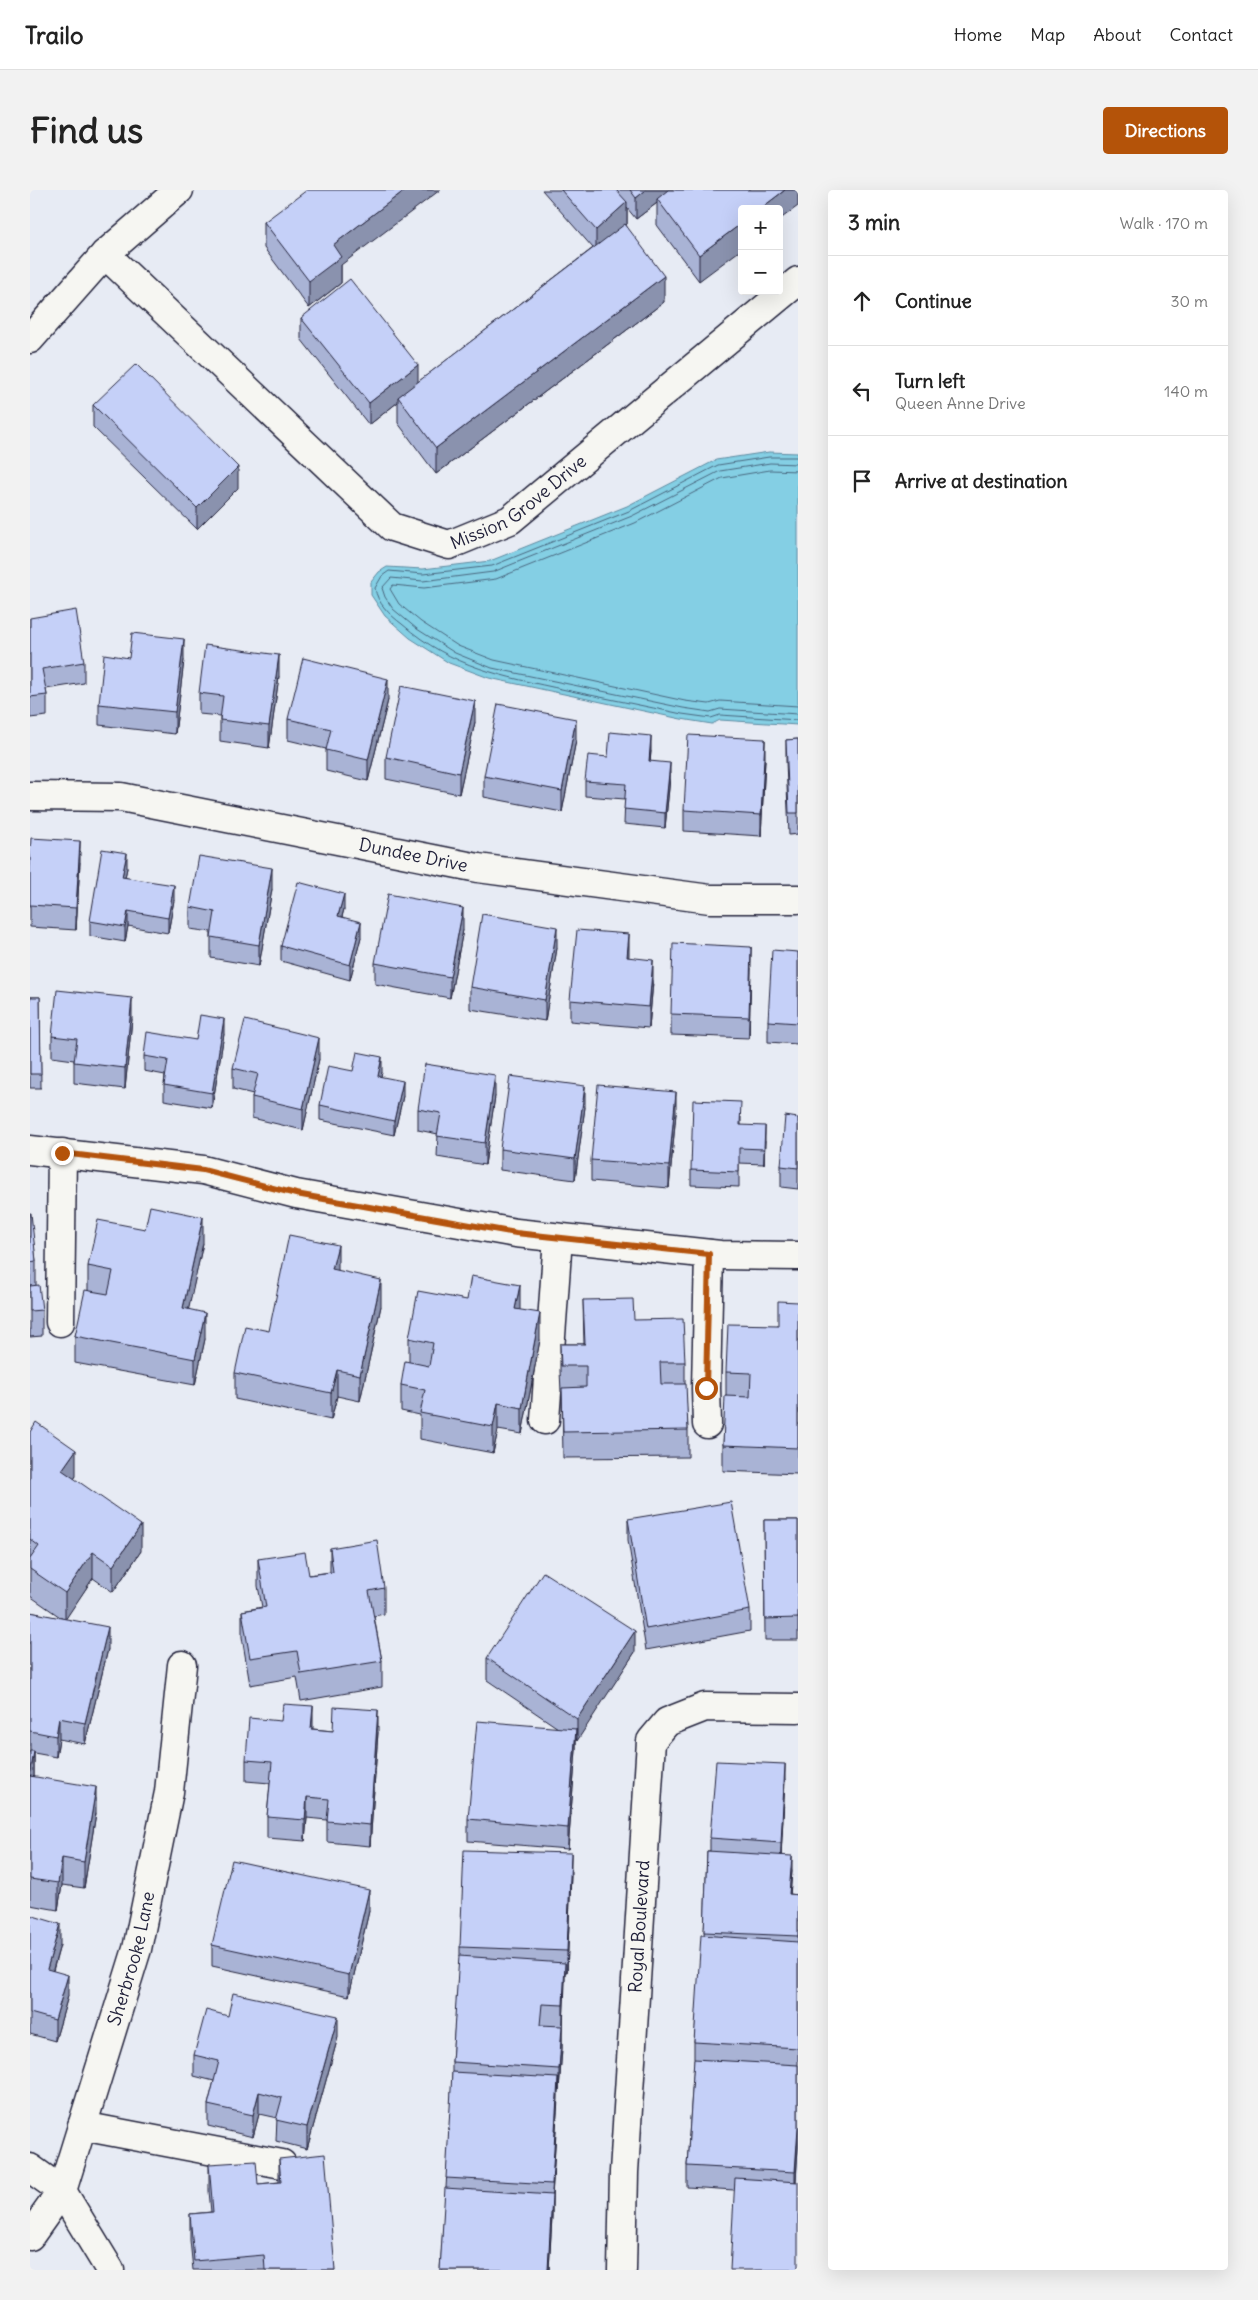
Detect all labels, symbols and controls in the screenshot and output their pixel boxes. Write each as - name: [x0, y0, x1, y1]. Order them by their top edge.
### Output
- text: Trailo: [25, 20, 83, 50]
- text: Home: [954, 23, 1002, 46]
- text: Map: [1030, 23, 1065, 46]
- text: About: [1093, 23, 1141, 46]
- text: Contact: [1169, 23, 1233, 46]
- button: Directions: [1103, 107, 1228, 154]
- text: Find us: [30, 108, 143, 152]
- map controls: [738, 205, 783, 295]
- button: +: [738, 205, 783, 250]
- text: 3 min: [848, 209, 900, 236]
- text: Walk · 170 m: [1119, 213, 1208, 233]
- button: −: [738, 250, 783, 295]
- icon: ahead: [848, 287, 876, 315]
- text: Continue: [895, 289, 972, 313]
- text: 30 m: [1171, 291, 1208, 311]
- text: Turn left: [895, 369, 965, 393]
- icon: left: [848, 377, 876, 405]
- text: 140 m: [1164, 381, 1208, 401]
- text: Queen Anne Drive: [895, 393, 1026, 413]
- street label: Mission Grove Drive: [447, 449, 591, 554]
- icon: arrive: [848, 467, 876, 495]
- text: Arrive at destination: [895, 469, 1068, 493]
- street label: Dundee Drive: [357, 833, 470, 877]
- route end: [51, 1142, 74, 1165]
- route start: [695, 1377, 718, 1400]
- street label: Royal Boulevard: [623, 1859, 655, 1994]
- street label: Sherbrooke Lane: [102, 1889, 159, 2028]

